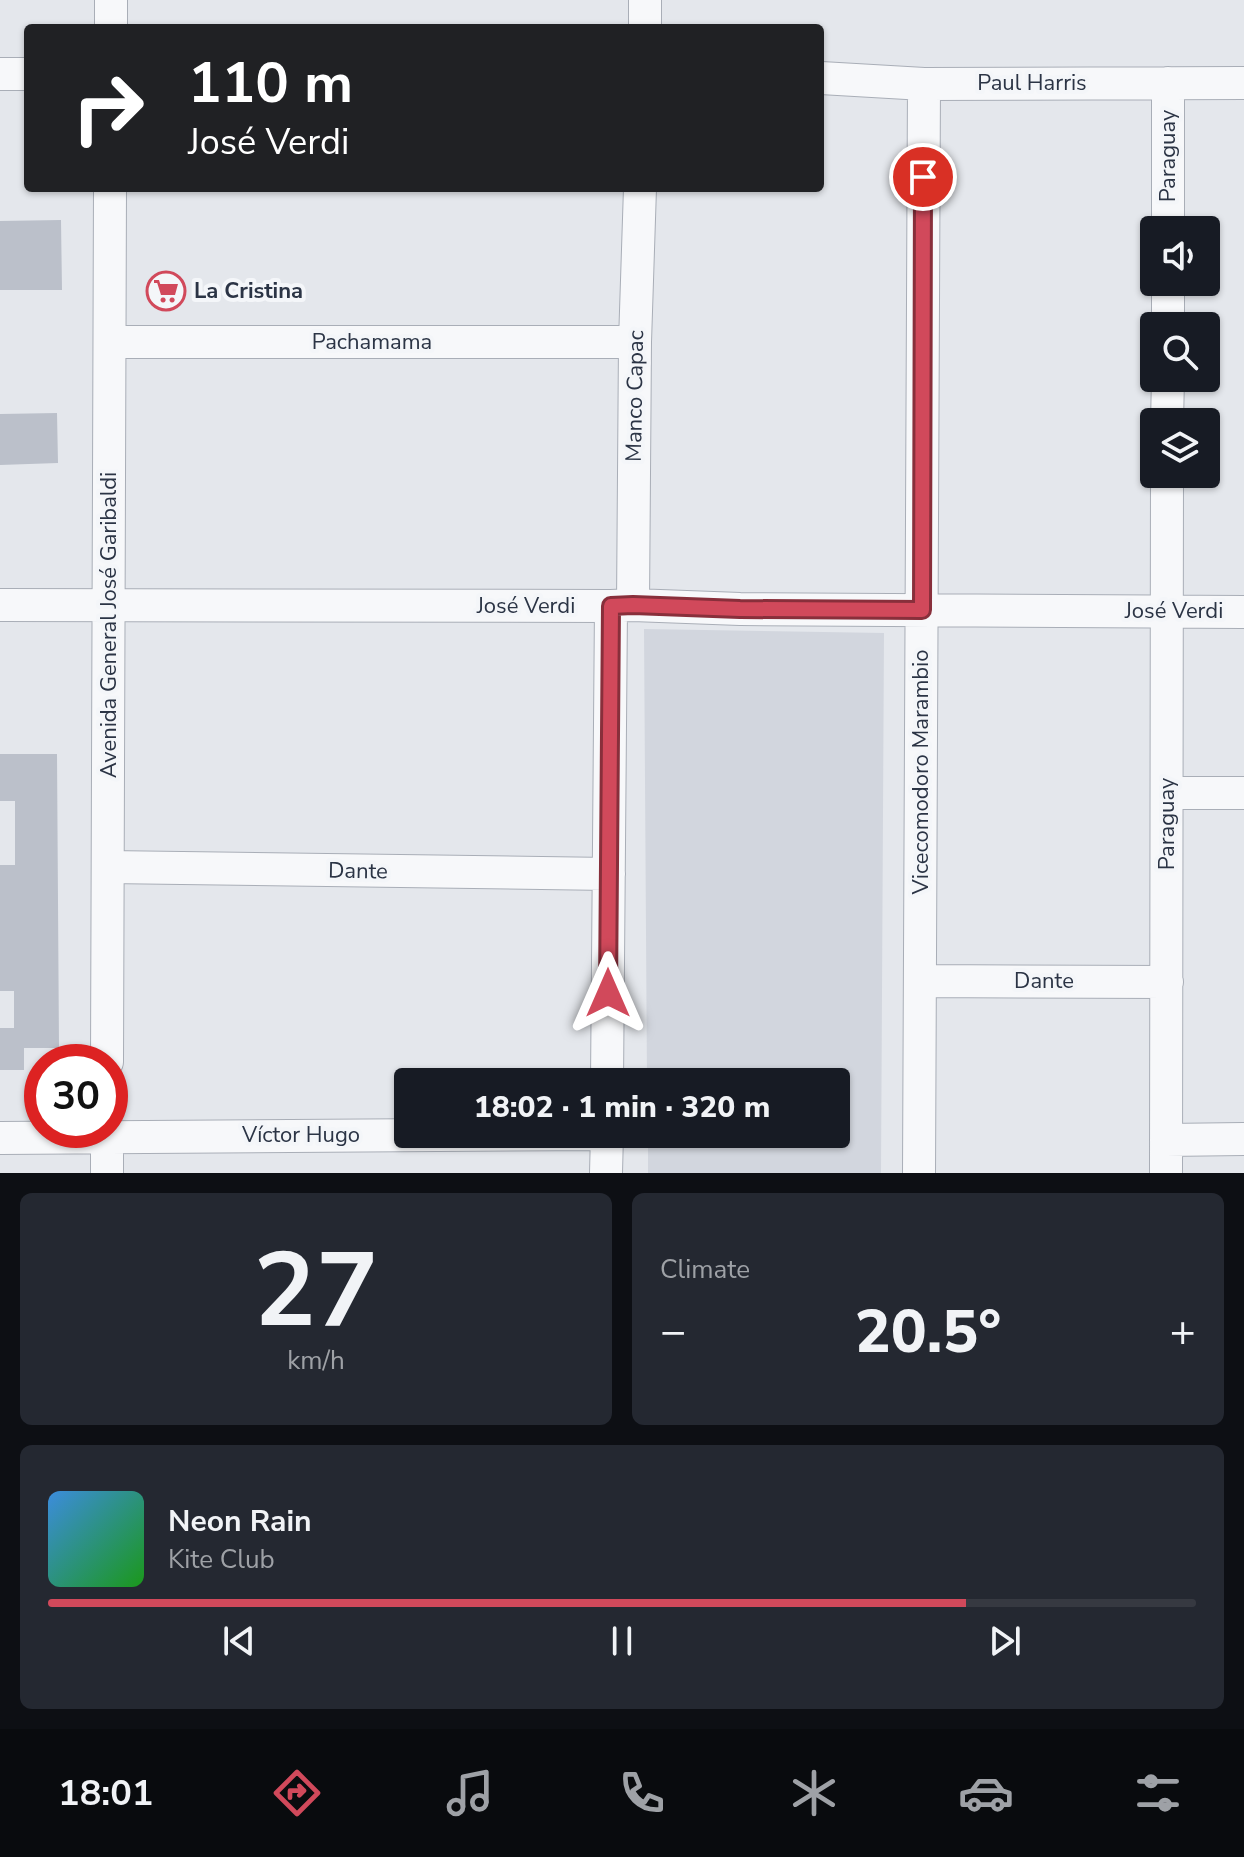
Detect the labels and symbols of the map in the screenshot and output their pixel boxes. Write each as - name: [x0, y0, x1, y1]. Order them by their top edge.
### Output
- street label: Paul Harris: [977, 68, 1087, 98]
- street label: Paraguay: [1153, 109, 1183, 202]
- pin: [889, 143, 957, 211]
- supermarket icon: La Cristina: [145, 270, 187, 312]
- place label: La Cristina: [194, 276, 303, 306]
- street label: Pachamama: [312, 327, 432, 357]
- street label: Manco Capac: [619, 330, 651, 462]
- street label: Avenida General José Garibaldi: [94, 472, 124, 778]
- street label: José Verdi: [476, 591, 575, 621]
- street label: José Verdi: [1124, 596, 1223, 626]
- street label: Vicecomodoro Marambio: [906, 650, 936, 895]
- street label: Paraguay: [1152, 777, 1182, 870]
- street label: Dante: [328, 855, 388, 887]
- position arrow: [566, 951, 650, 1035]
- street label: Dante: [1014, 966, 1074, 996]
- speed limit sign: 30: [24, 1044, 128, 1148]
- street label: Víctor Hugo: [241, 1120, 360, 1150]

